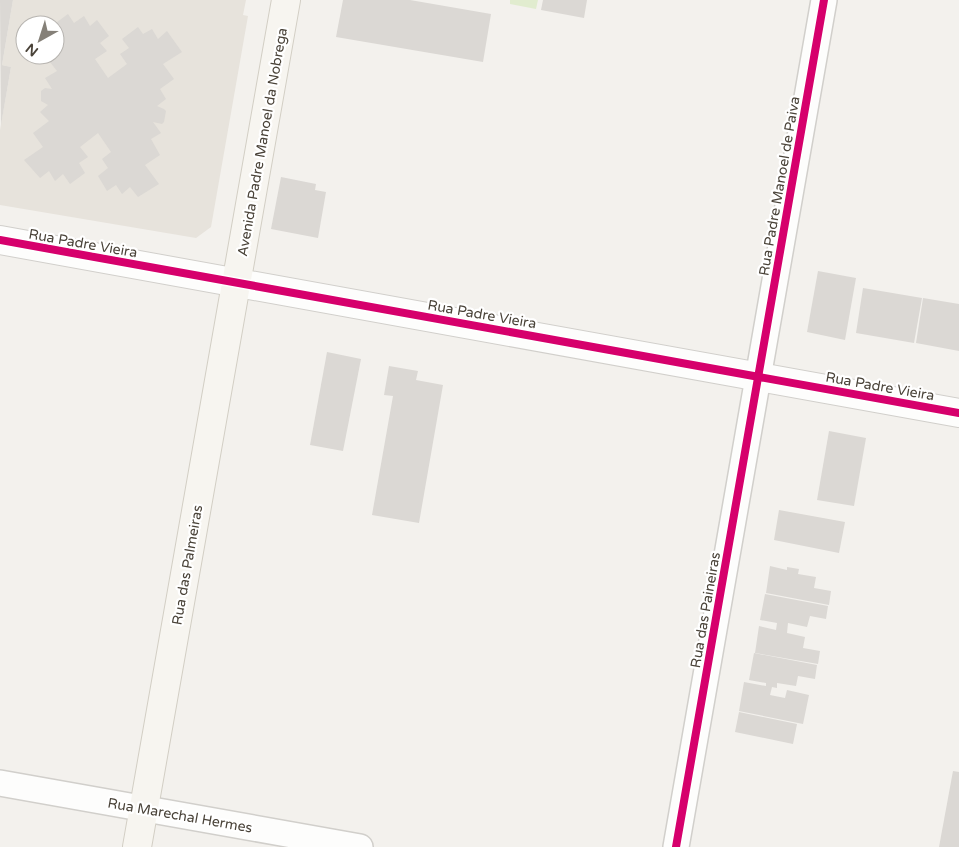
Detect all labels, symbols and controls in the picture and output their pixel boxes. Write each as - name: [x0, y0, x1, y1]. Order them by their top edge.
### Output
- north arrow: [15, 15, 65, 65]
- street label: Avenida Padre Manoel da Nobrega: [234, 26, 291, 258]
- text: N: [22, 40, 42, 60]
- street label: Rua Padre Manoel de Paiva: [755, 95, 804, 277]
- street label: Rua Padre Vieira: [27, 226, 139, 261]
- street label: Rua Padre Vieira: [426, 297, 538, 332]
- street label: Rua Padre Vieira: [824, 369, 936, 404]
- street label: Rua das Palmeiras: [169, 503, 206, 626]
- street label: Rua das Paineiras: [687, 551, 724, 669]
- street label: Rua Marechal Hermes: [106, 794, 254, 837]

